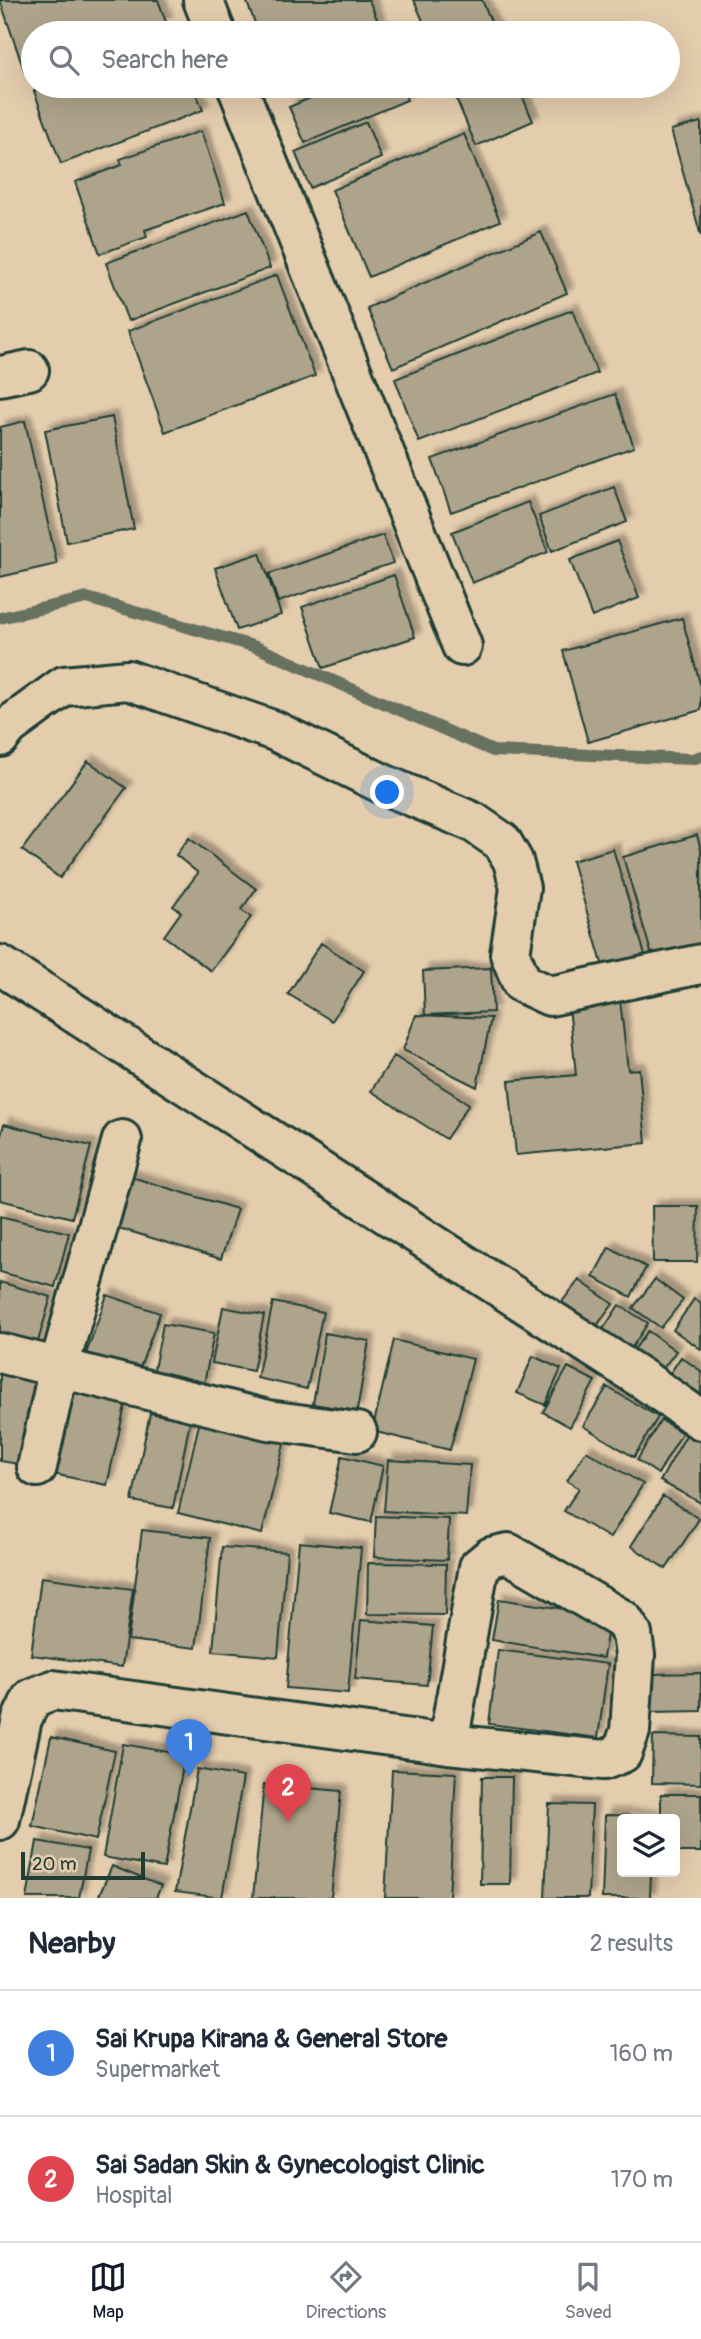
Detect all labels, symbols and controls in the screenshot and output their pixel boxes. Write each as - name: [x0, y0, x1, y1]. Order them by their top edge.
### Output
- search box: [21, 21, 680, 98]
- icon: search: [45, 41, 83, 79]
- text: Search here: [101, 44, 228, 76]
- your location: [370, 775, 404, 809]
- pin: 1: [166, 1719, 212, 1777]
- pin: 2: [265, 1764, 311, 1822]
- map controls: [617, 1814, 680, 1877]
- button: layers: [617, 1814, 680, 1877]
- scale bar: [21, 1849, 145, 1881]
- text: 20 m: [32, 1852, 77, 1876]
- text: Nearby: [28, 1925, 115, 1962]
- text: 2 results: [590, 1929, 673, 1958]
- text: Sai Krupa Kirana & General Store: [95, 2023, 447, 2055]
- text: 1: [47, 2039, 56, 2068]
- text: 160 m: [609, 2039, 673, 2068]
- text: Supermarket: [95, 2055, 220, 2084]
- text: Sai Sadan Skin & Gynecologist Clinic: [95, 2149, 485, 2181]
- text: 2: [45, 2165, 57, 2194]
- text: 170 m: [611, 2165, 673, 2194]
- text: Hospital: [95, 2181, 173, 2210]
- tab: Map: [89, 2258, 127, 2324]
- tab: Directions: [306, 2258, 386, 2324]
- tab: Saved: [565, 2258, 612, 2324]

